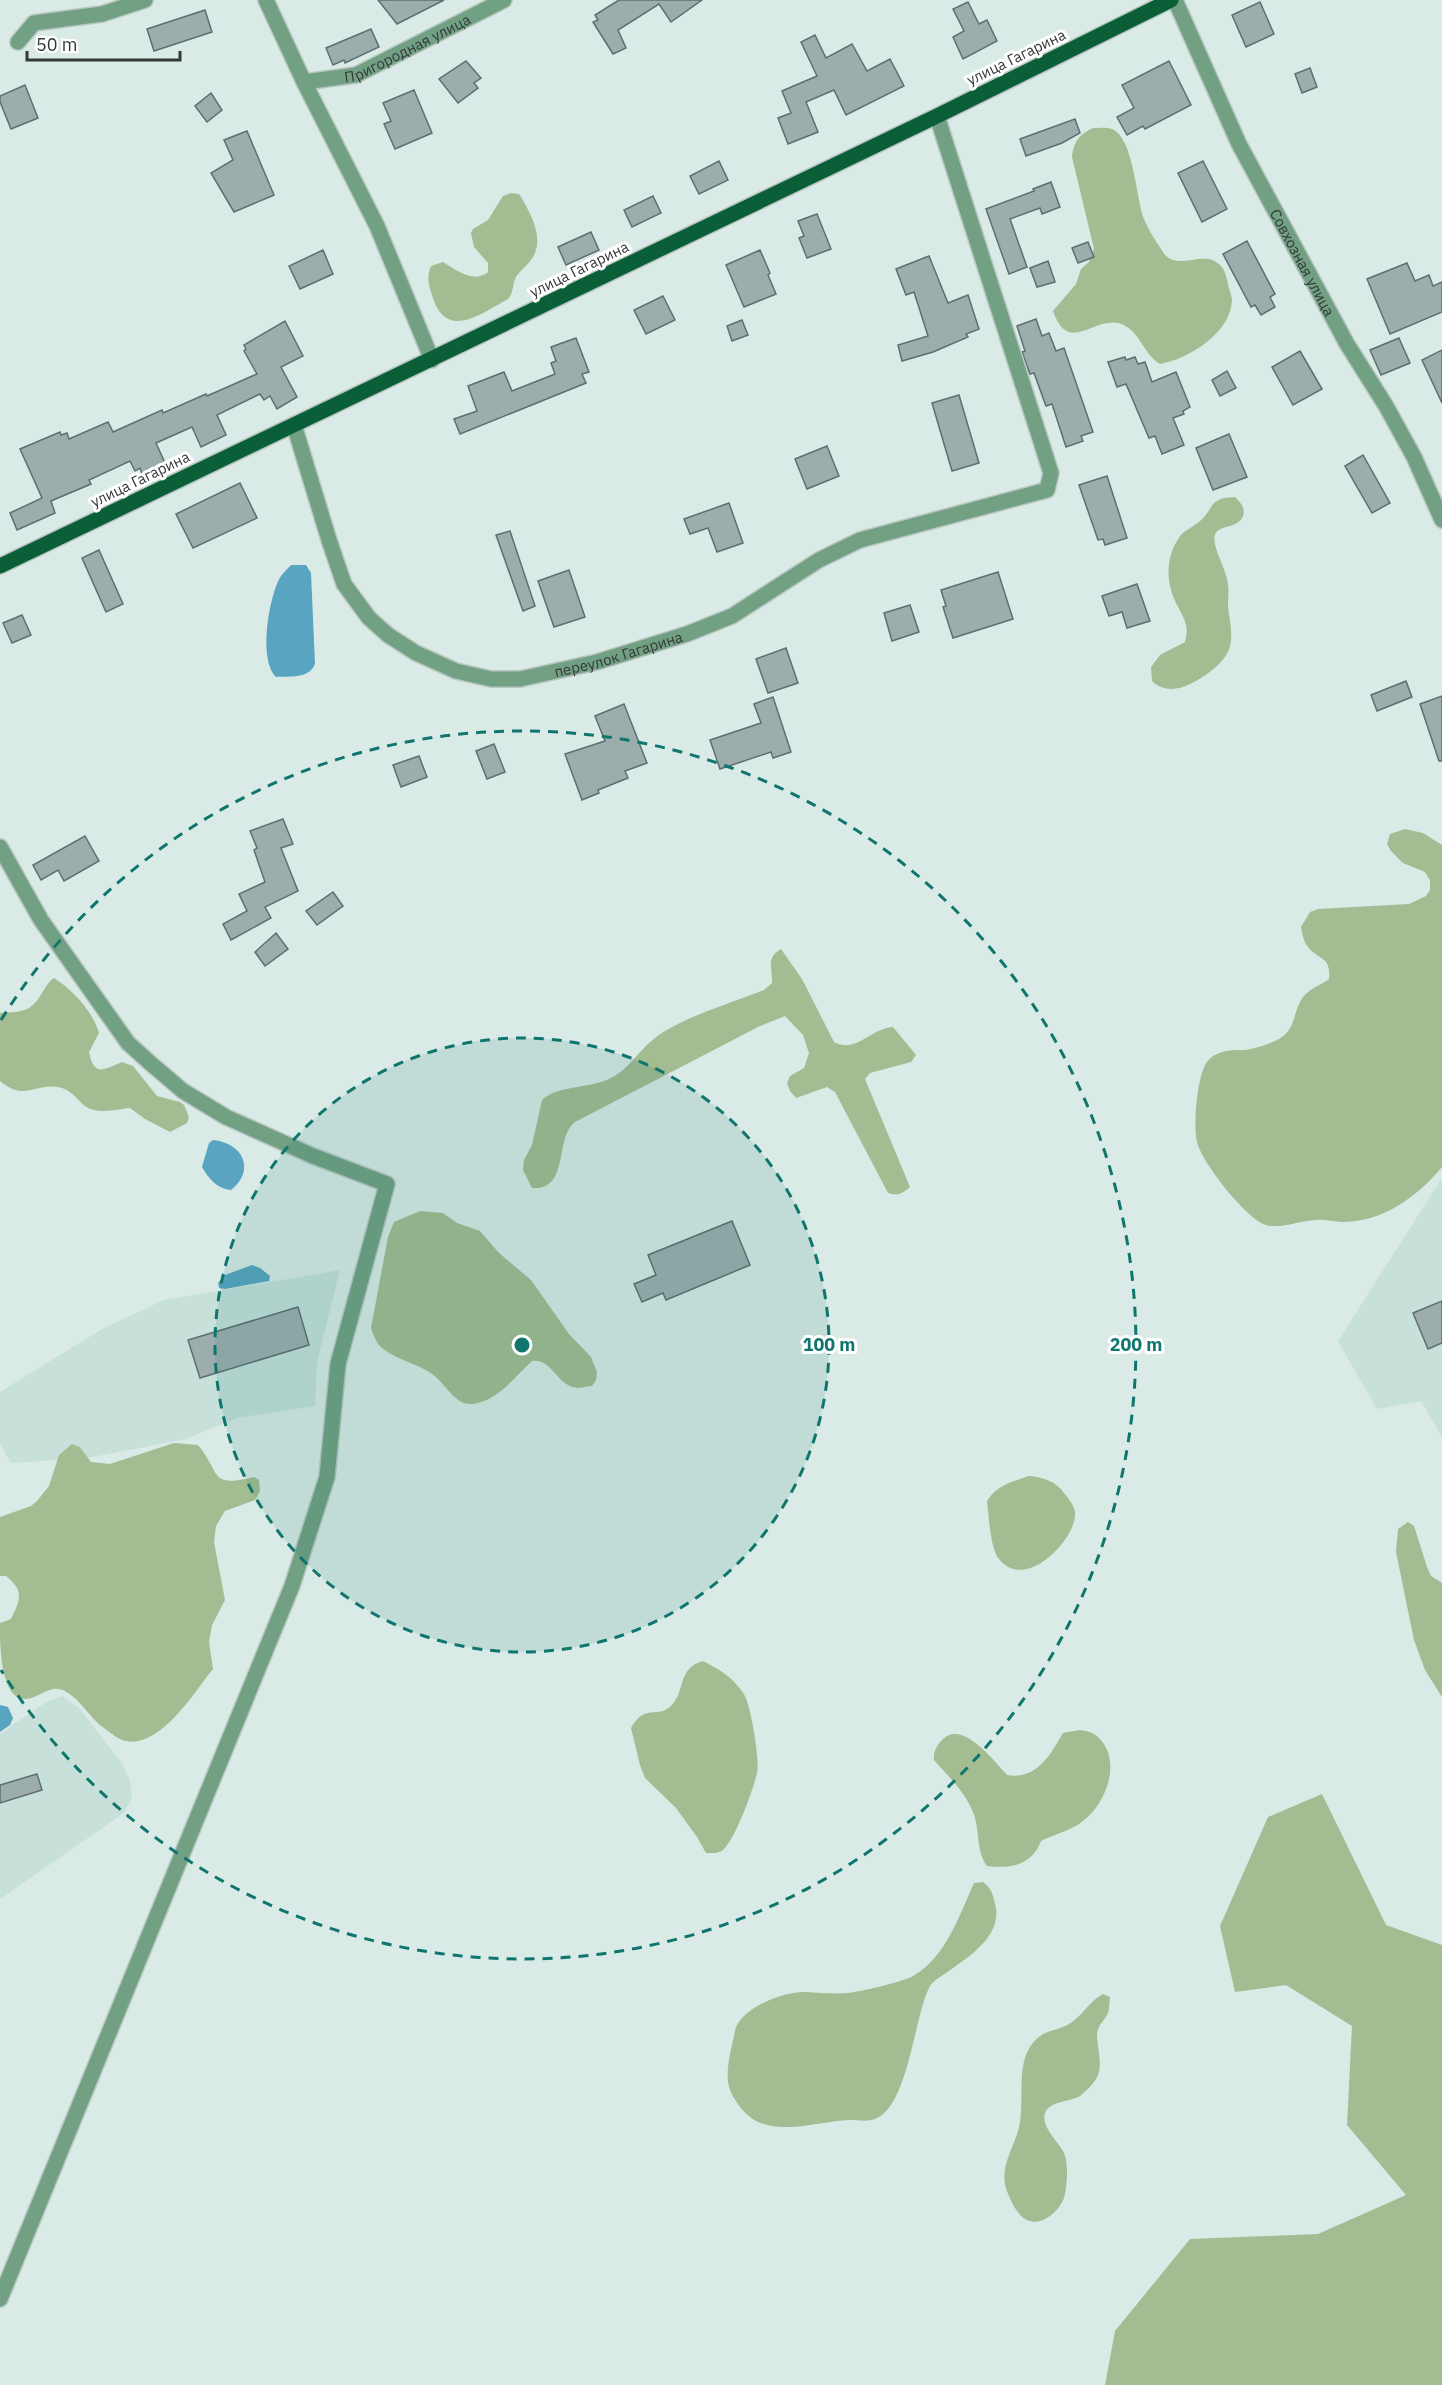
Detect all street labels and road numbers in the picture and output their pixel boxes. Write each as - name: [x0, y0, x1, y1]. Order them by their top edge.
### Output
- street label: Пригородная улица: [343, 9, 473, 86]
- street label: улица Гагарина: [963, 25, 1069, 89]
- street label: Совхозная улица: [1266, 205, 1340, 319]
- street label: улица Гагарина: [526, 237, 632, 301]
- street label: улица Гагарина: [87, 447, 193, 511]
- street label: переулок Гагарина: [552, 626, 685, 681]

